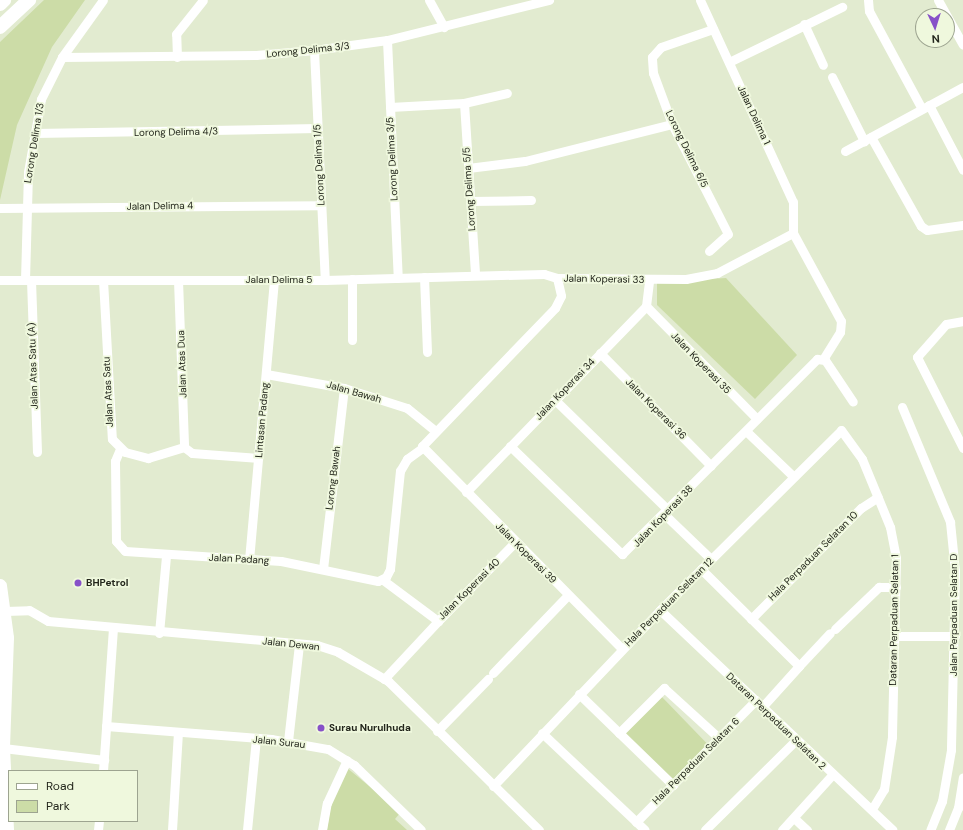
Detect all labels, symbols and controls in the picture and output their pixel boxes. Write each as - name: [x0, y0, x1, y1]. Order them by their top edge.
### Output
- north arrow: [915, 8, 955, 48]
- text: N: [931, 32, 940, 46]
- street label: Lorong Delima 3/3: [266, 40, 350, 60]
- street label: Jalan Delima 1: [735, 84, 773, 146]
- street label: Lorong Delima 1/3: [22, 102, 46, 184]
- street label: Lorong Delima 6/5: [663, 109, 711, 189]
- street label: Lorong Delima 3/5: [384, 117, 400, 201]
- street label: Lorong Delima 1/5: [311, 124, 327, 206]
- street label: Lorong Delima 4/3: [134, 125, 218, 139]
- street label: Lorong Delima 5/5: [460, 147, 478, 231]
- street label: Jalan Delima 4: [127, 199, 193, 213]
- street label: Jalan Koperasi 33: [563, 272, 645, 286]
- street label: Jalan Delima 5: [246, 274, 312, 286]
- street label: Jalan Atas Satu (A): [25, 323, 41, 409]
- street label: Jalan Atas Dua: [175, 330, 189, 398]
- street label: Jalan Koperasi 35: [669, 330, 733, 396]
- street label: Jalan Atas Satu: [100, 356, 116, 428]
- street label: Jalan Koperasi 34: [533, 356, 597, 422]
- street label: Jalan Koperasi 36: [623, 376, 689, 442]
- street label: Jalan Bawah: [325, 378, 383, 406]
- street label: Lintasan Padang: [253, 382, 271, 458]
- street label: Lorong Bawah: [323, 445, 343, 511]
- street label: Jalan Koperasi 38: [631, 483, 695, 549]
- street label: Hala Perpaduan Selatan 10: [766, 509, 860, 603]
- street label: Jalan Koperasi 39: [493, 520, 559, 586]
- street label: Jalan Padang: [208, 551, 270, 567]
- street label: Dataran Perpaduan Selatan 1: [887, 554, 901, 686]
- street label: Jalan Perpaduan Selatan D: [948, 554, 960, 676]
- street label: Hala Perpaduan Selatan 12: [622, 555, 716, 649]
- street label: Jalan Koperasi 40: [436, 556, 502, 622]
- place label: BHPetrol: [86, 577, 128, 589]
- marker: BHPetrol: [73, 578, 83, 588]
- street label: Jalan Dewan: [262, 635, 320, 653]
- street label: Dataran Perpaduan Selatan 2: [724, 670, 828, 772]
- street label: Hala Perpaduan Selatan 6: [650, 715, 742, 807]
- place label: Surau Nurulhuda: [329, 722, 411, 734]
- marker: Surau Nurulhuda: [316, 723, 326, 733]
- street label: Jalan Surau: [252, 733, 306, 751]
- legend: [8, 770, 138, 822]
- text: Road: [46, 778, 74, 794]
- text: Park: [46, 798, 70, 814]

